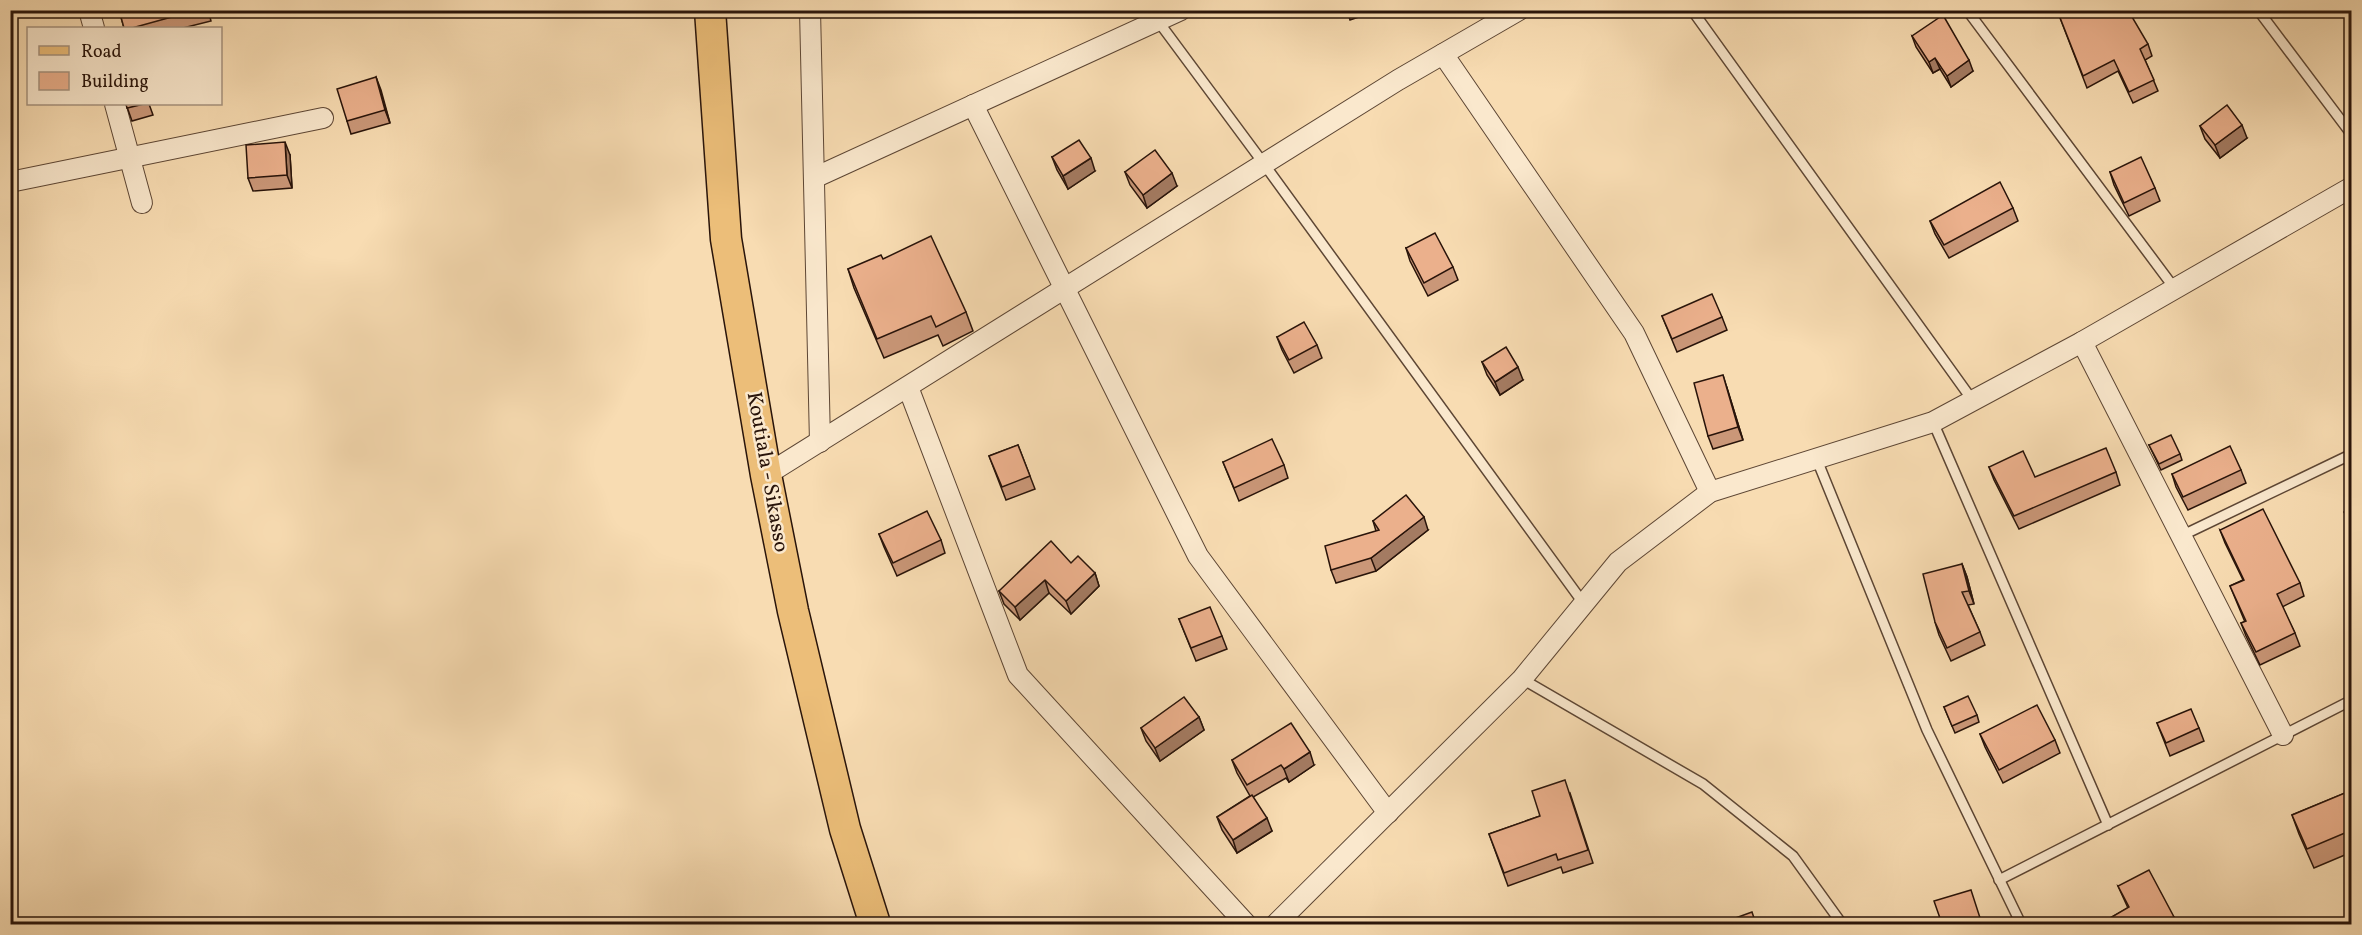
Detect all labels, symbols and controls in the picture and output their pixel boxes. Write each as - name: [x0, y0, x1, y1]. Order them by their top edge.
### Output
- legend: [27, 27, 222, 105]
- text: Road: [81, 40, 122, 65]
- text: Building: [81, 70, 149, 95]
- street label: Koutiala - Sikasso: [739, 389, 795, 555]

